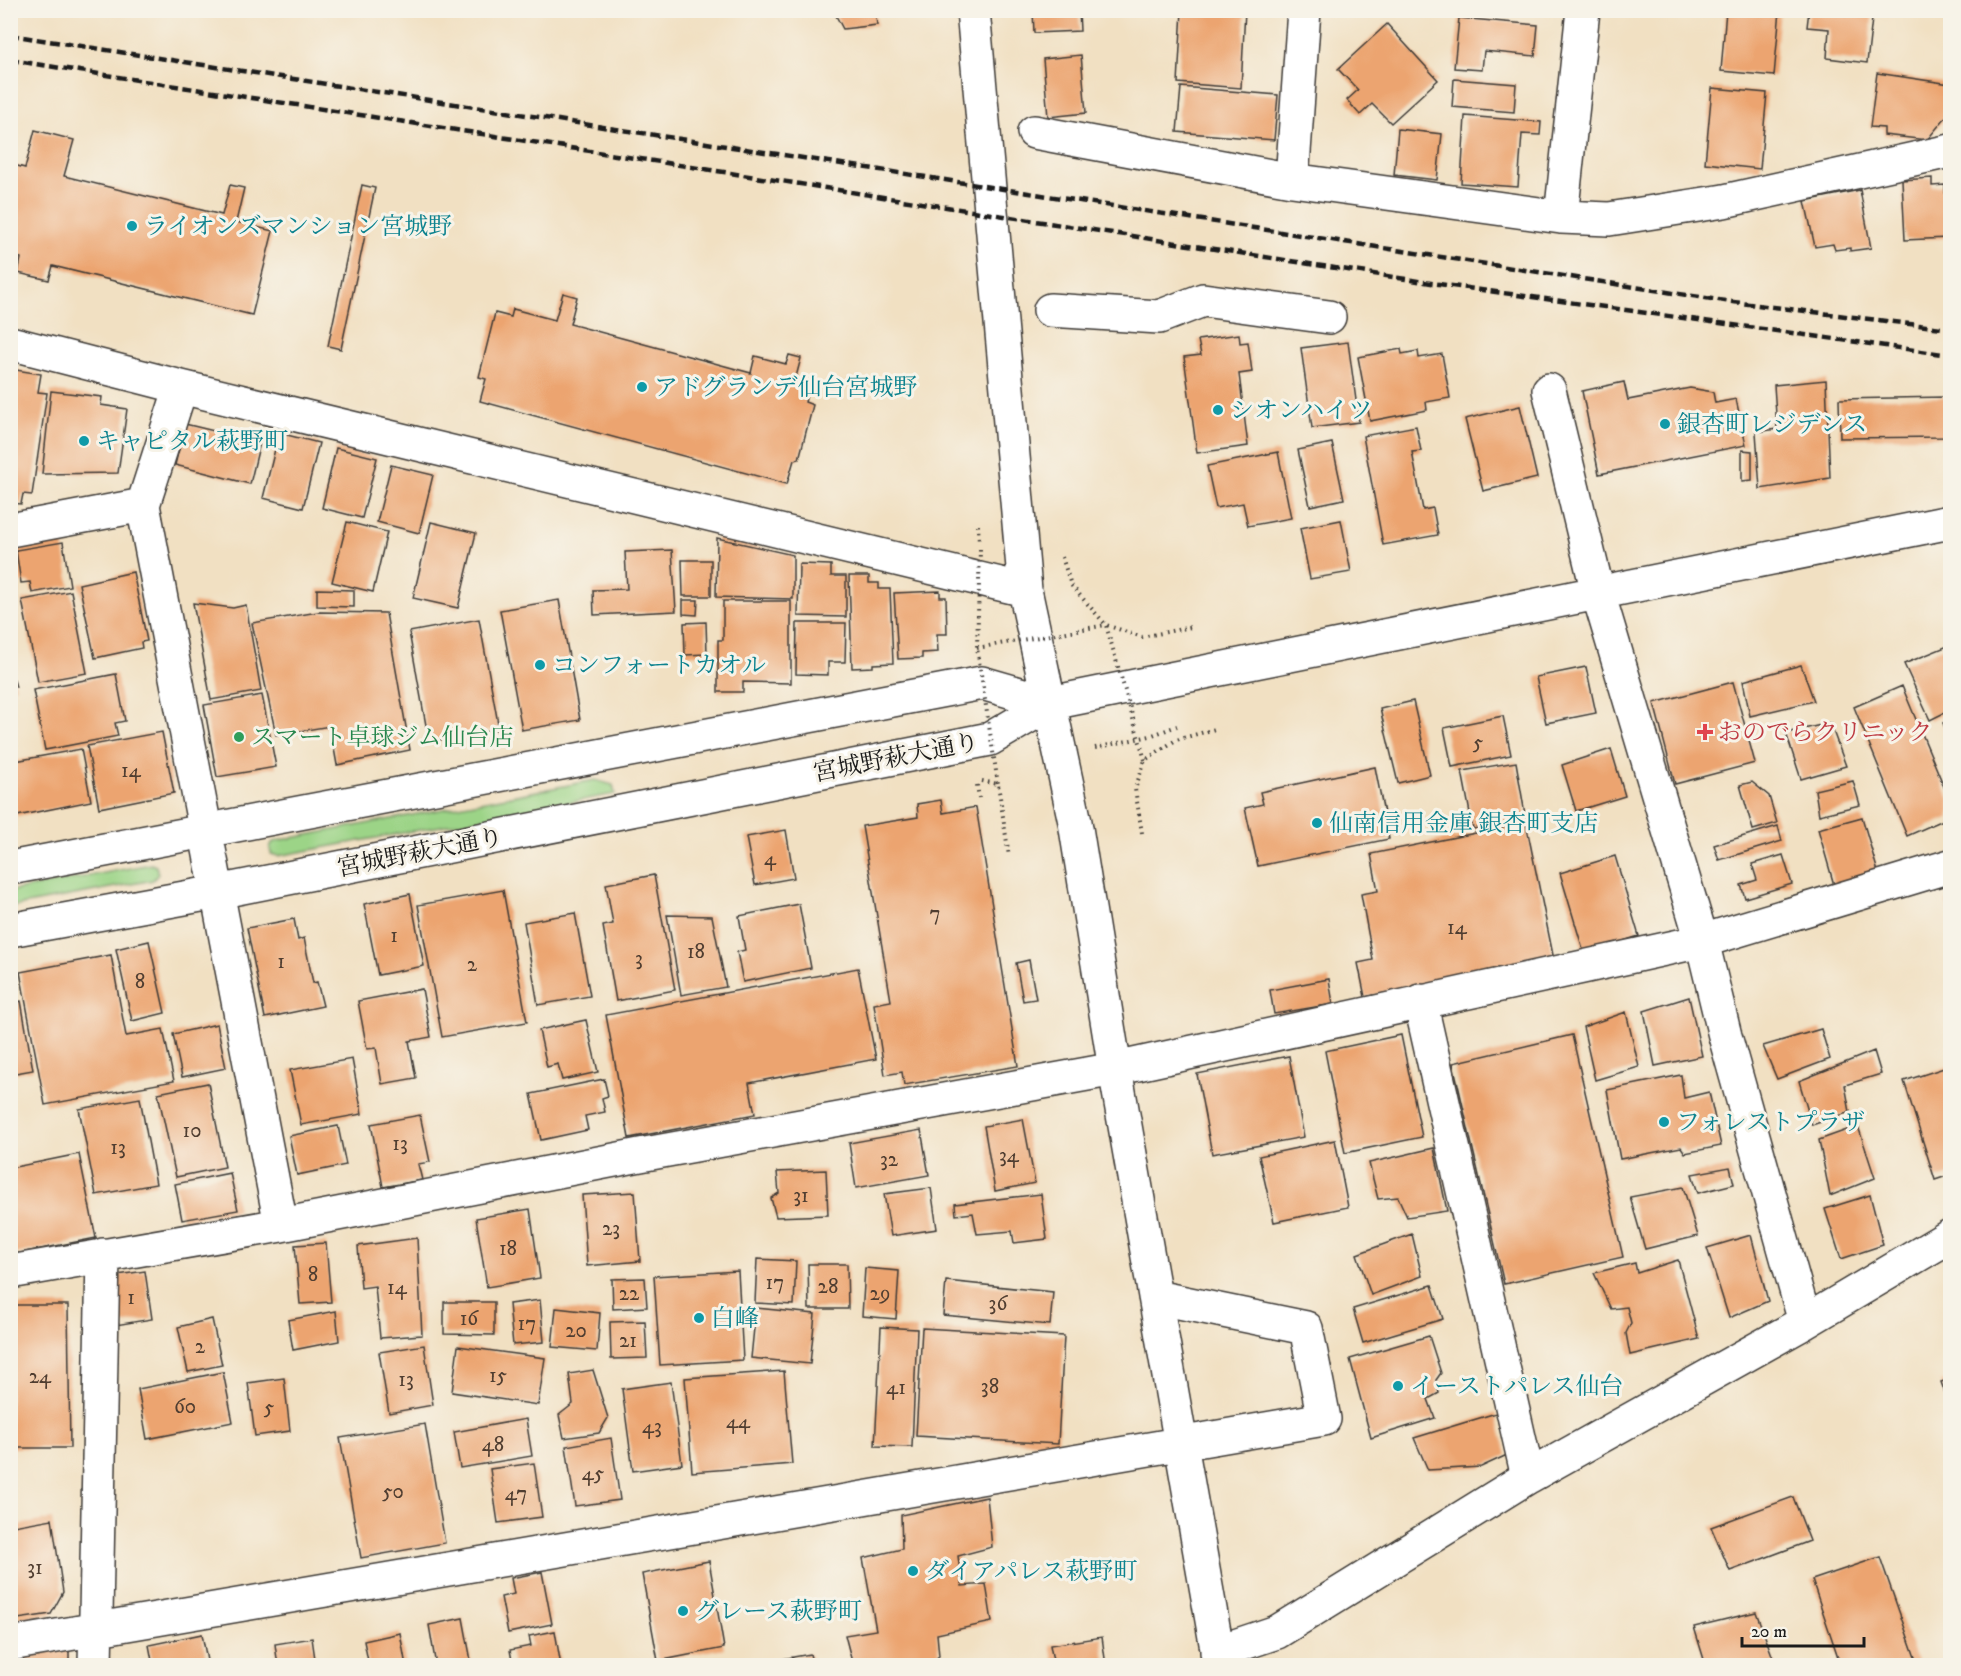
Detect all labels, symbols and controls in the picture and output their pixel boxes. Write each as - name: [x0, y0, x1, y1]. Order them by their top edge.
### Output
- place label: ライオンズマンション宮城野: [144, 212, 452, 242]
- marker: ライオンズマンション宮城野: [125, 219, 139, 233]
- place label: アドグランデ仙台宮城野: [654, 373, 918, 403]
- marker: アドグランデ仙台宮城野: [635, 380, 649, 394]
- place label: シオンハイツ: [1230, 396, 1372, 426]
- marker: シオンハイツ: [1211, 403, 1225, 417]
- place label: 銀杏町レジデンス: [1677, 410, 1867, 440]
- marker: 銀杏町レジデンス: [1658, 417, 1672, 431]
- place label: キャピタル萩野町: [96, 427, 288, 457]
- marker: キャピタル萩野町: [77, 434, 91, 448]
- place label: コンフォートカオル: [552, 651, 766, 681]
- marker: コンフォートカオル: [533, 658, 547, 672]
- place label: おのでらクリニック: [1718, 718, 1933, 748]
- place label: スマート卓球ジム仙台店: [251, 723, 514, 753]
- marker: おのでらクリニック: [1696, 723, 1714, 741]
- street label: 宮城野萩大通り: [811, 727, 982, 789]
- marker: スマート卓球ジム仙台店: [232, 730, 246, 744]
- house number: 5: [1473, 730, 1483, 756]
- house number: 14: [121, 758, 142, 784]
- place label: 仙南信用金庫 銀杏町支店: [1329, 809, 1598, 839]
- marker: 仙南信用金庫 銀杏町支店: [1310, 816, 1324, 830]
- street label: 宮城野萩大通り: [335, 822, 506, 884]
- house number: 4: [764, 846, 777, 872]
- house number: 7: [929, 901, 941, 927]
- house number: 14: [1447, 915, 1468, 941]
- house number: 1: [390, 923, 398, 949]
- house number: 18: [687, 939, 705, 965]
- house number: 3: [635, 946, 643, 972]
- house number: 1: [277, 949, 285, 975]
- house number: 2: [467, 952, 478, 978]
- house number: 8: [135, 969, 145, 995]
- place label: フォレストプラザ: [1676, 1108, 1865, 1138]
- marker: フォレストプラザ: [1657, 1115, 1671, 1129]
- house number: 10: [183, 1118, 201, 1144]
- house number: 13: [392, 1131, 408, 1157]
- house number: 13: [110, 1135, 126, 1161]
- house number: 34: [999, 1143, 1020, 1169]
- house number: 32: [880, 1147, 899, 1173]
- house number: 31: [793, 1183, 809, 1209]
- house number: 23: [602, 1216, 620, 1242]
- house number: 18: [499, 1236, 517, 1262]
- house number: 8: [308, 1262, 318, 1288]
- house number: 17: [766, 1270, 784, 1296]
- house number: 28: [818, 1274, 838, 1300]
- house number: 14: [387, 1275, 408, 1301]
- house number: 22: [619, 1281, 640, 1307]
- house number: 29: [870, 1281, 890, 1307]
- house number: 1: [127, 1285, 135, 1311]
- house number: 36: [989, 1291, 1008, 1317]
- place label: 白峰: [711, 1304, 759, 1334]
- house number: 16: [460, 1306, 479, 1332]
- house number: 17: [518, 1311, 536, 1337]
- marker: 白峰: [692, 1311, 706, 1325]
- house number: 20: [565, 1318, 587, 1344]
- house number: 21: [619, 1328, 637, 1354]
- house number: 2: [195, 1334, 206, 1360]
- house number: 15: [489, 1363, 507, 1389]
- house number: 24: [29, 1364, 52, 1390]
- house number: 13: [398, 1367, 414, 1393]
- place label: イーストパレス仙台: [1410, 1372, 1624, 1402]
- house number: 38: [981, 1374, 999, 1400]
- house number: 41: [886, 1375, 906, 1401]
- marker: イーストパレス仙台: [1391, 1379, 1405, 1393]
- house number: 60: [174, 1394, 196, 1420]
- house number: 5: [264, 1395, 274, 1421]
- house number: 44: [726, 1409, 751, 1435]
- house number: 43: [642, 1414, 662, 1440]
- house number: 48: [482, 1432, 504, 1458]
- house number: 45: [582, 1461, 604, 1487]
- house number: 50: [382, 1479, 404, 1505]
- house number: 47: [505, 1481, 527, 1507]
- house number: 31: [27, 1555, 43, 1581]
- place label: ダイアパレス萩野町: [925, 1557, 1137, 1587]
- marker: ダイアパレス萩野町: [906, 1564, 920, 1578]
- place label: グレース萩野町: [695, 1597, 862, 1627]
- marker: グレース萩野町: [676, 1604, 690, 1618]
- scale bar: [1742, 1610, 1864, 1648]
- text: 20 m: [1751, 1621, 1787, 1643]

